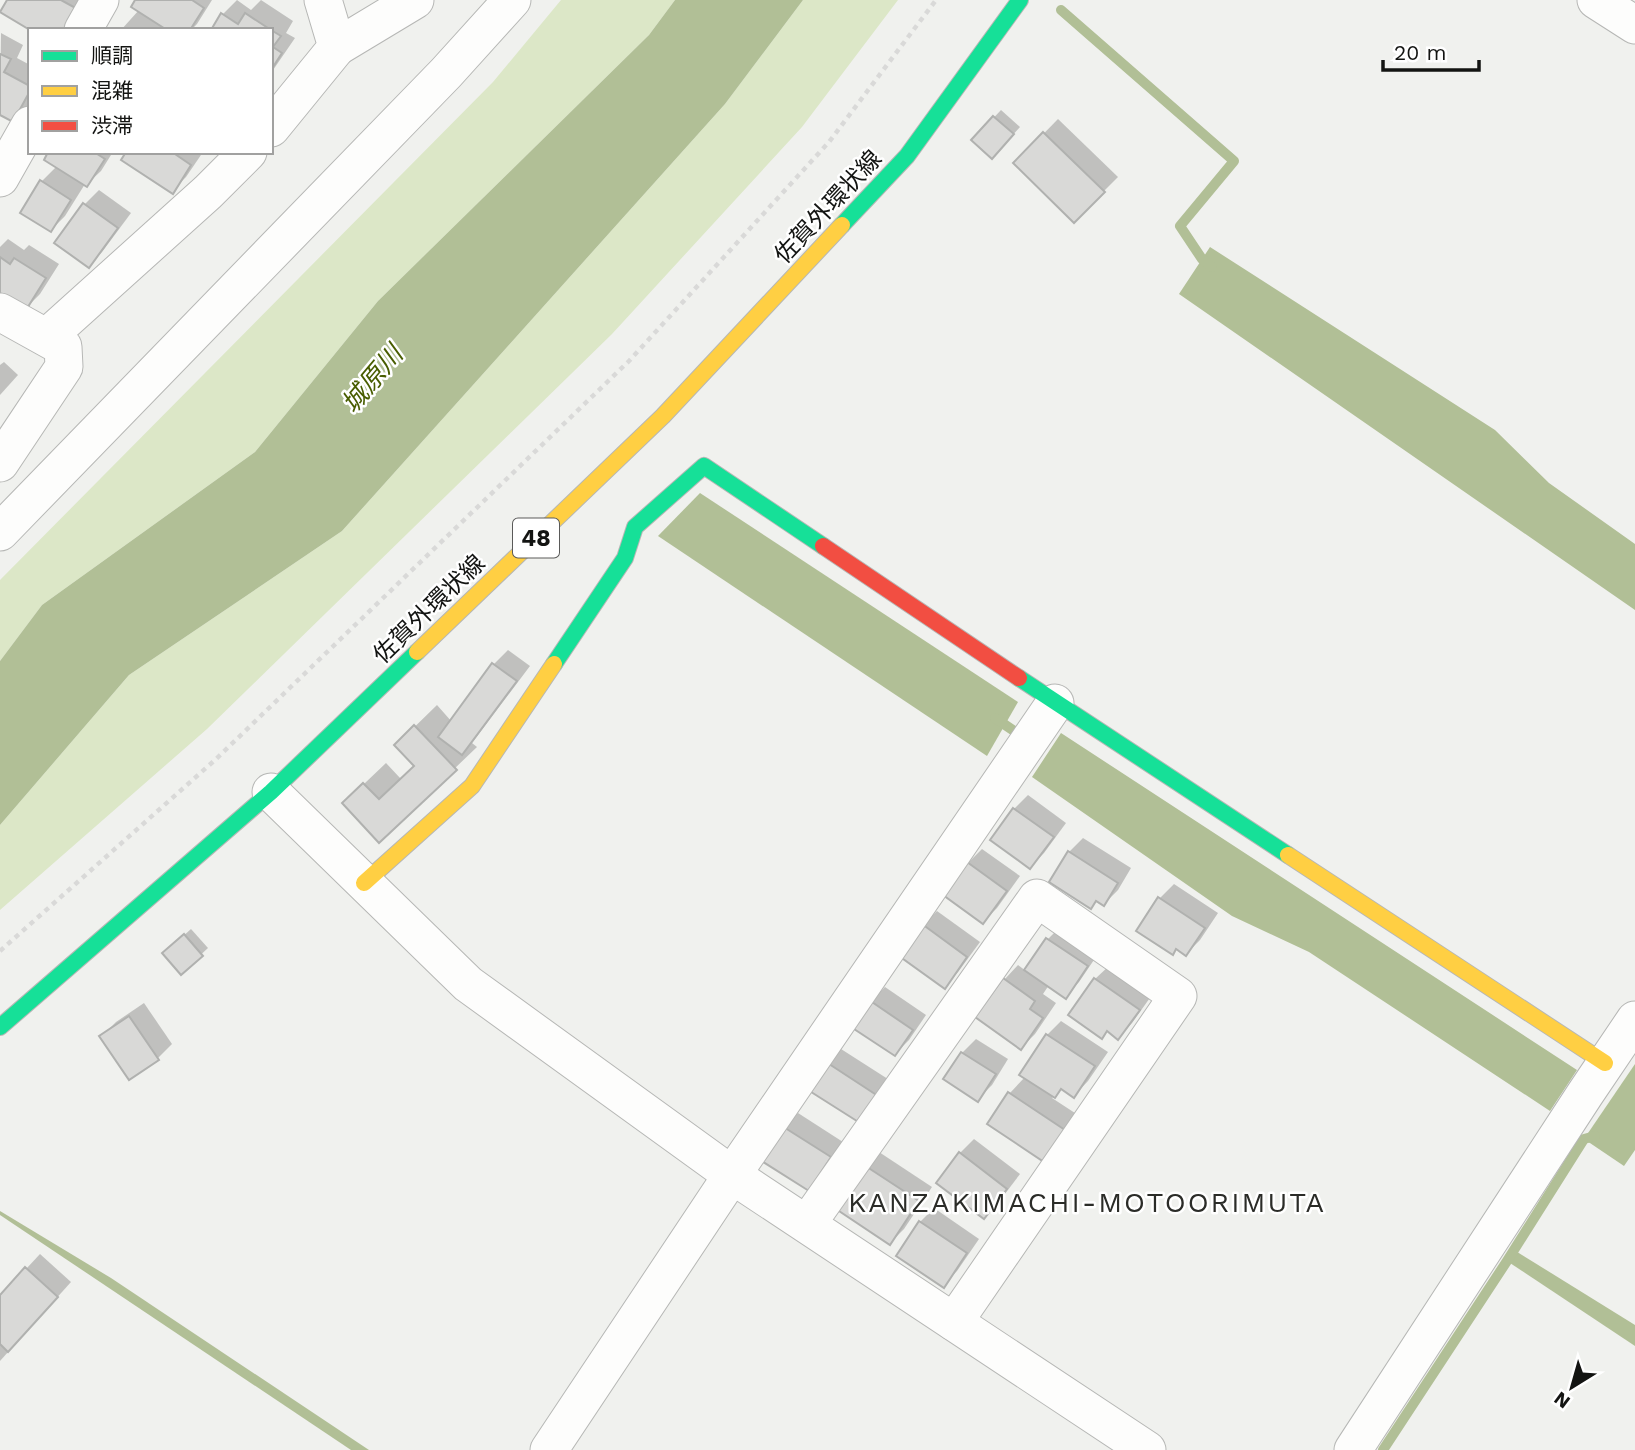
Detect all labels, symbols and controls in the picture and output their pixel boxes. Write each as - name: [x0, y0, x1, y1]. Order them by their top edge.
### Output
- legend: [28, 28, 273, 154]
- scale bar: [1383, 28, 1479, 72]
- text: 20 m: [1394, 40, 1446, 65]
- text: 順調: [91, 43, 133, 68]
- text: 混雑: [91, 78, 133, 103]
- text: 渋滞: [91, 113, 133, 138]
- street label: 佐賀外環状線: [769, 145, 887, 269]
- water label: 城原川: [335, 337, 410, 419]
- road number: 48: [513, 518, 559, 558]
- street label: 佐賀外環状線: [367, 549, 491, 669]
- district label: KANZAKIMACHI-MOTOORIMUTA: [848, 1186, 1326, 1219]
- north arrow: [1537, 1352, 1607, 1422]
- text: N: [1550, 1387, 1575, 1414]

